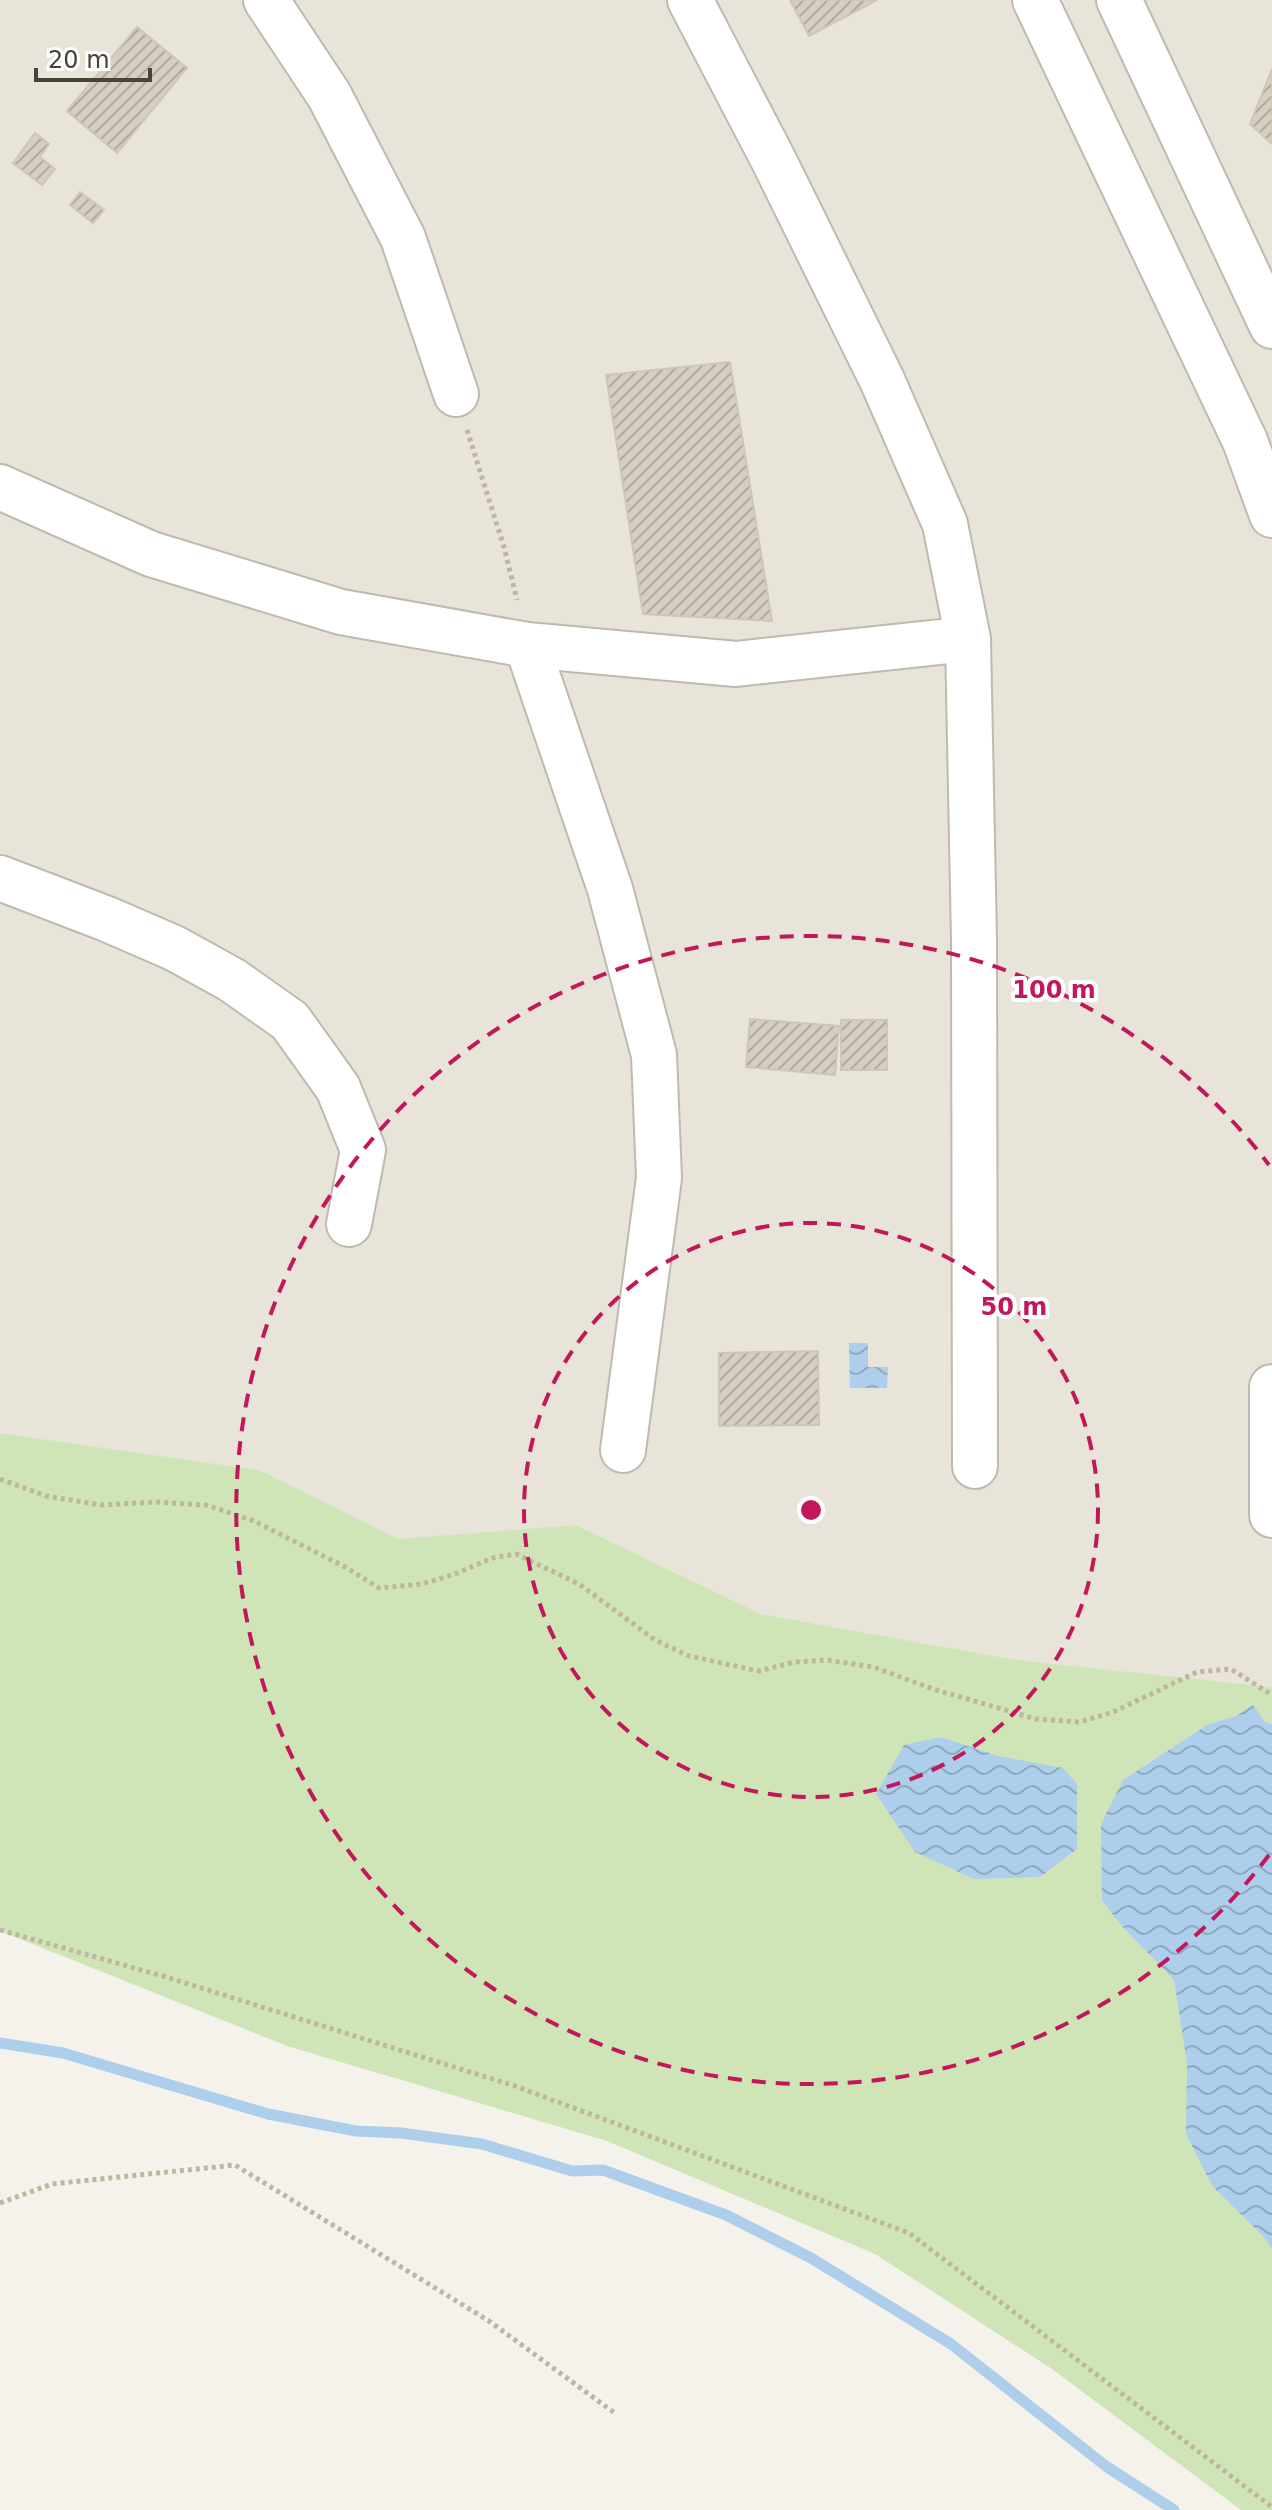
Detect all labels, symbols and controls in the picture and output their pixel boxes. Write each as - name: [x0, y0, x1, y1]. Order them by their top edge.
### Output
- scale bar: [36, 32, 150, 82]
- text: 20 m: [48, 46, 110, 74]
- text: 100 m: [1012, 976, 1096, 1004]
- text: 50 m: [981, 1293, 1047, 1321]
- centre of rings: [797, 1496, 825, 1524]

